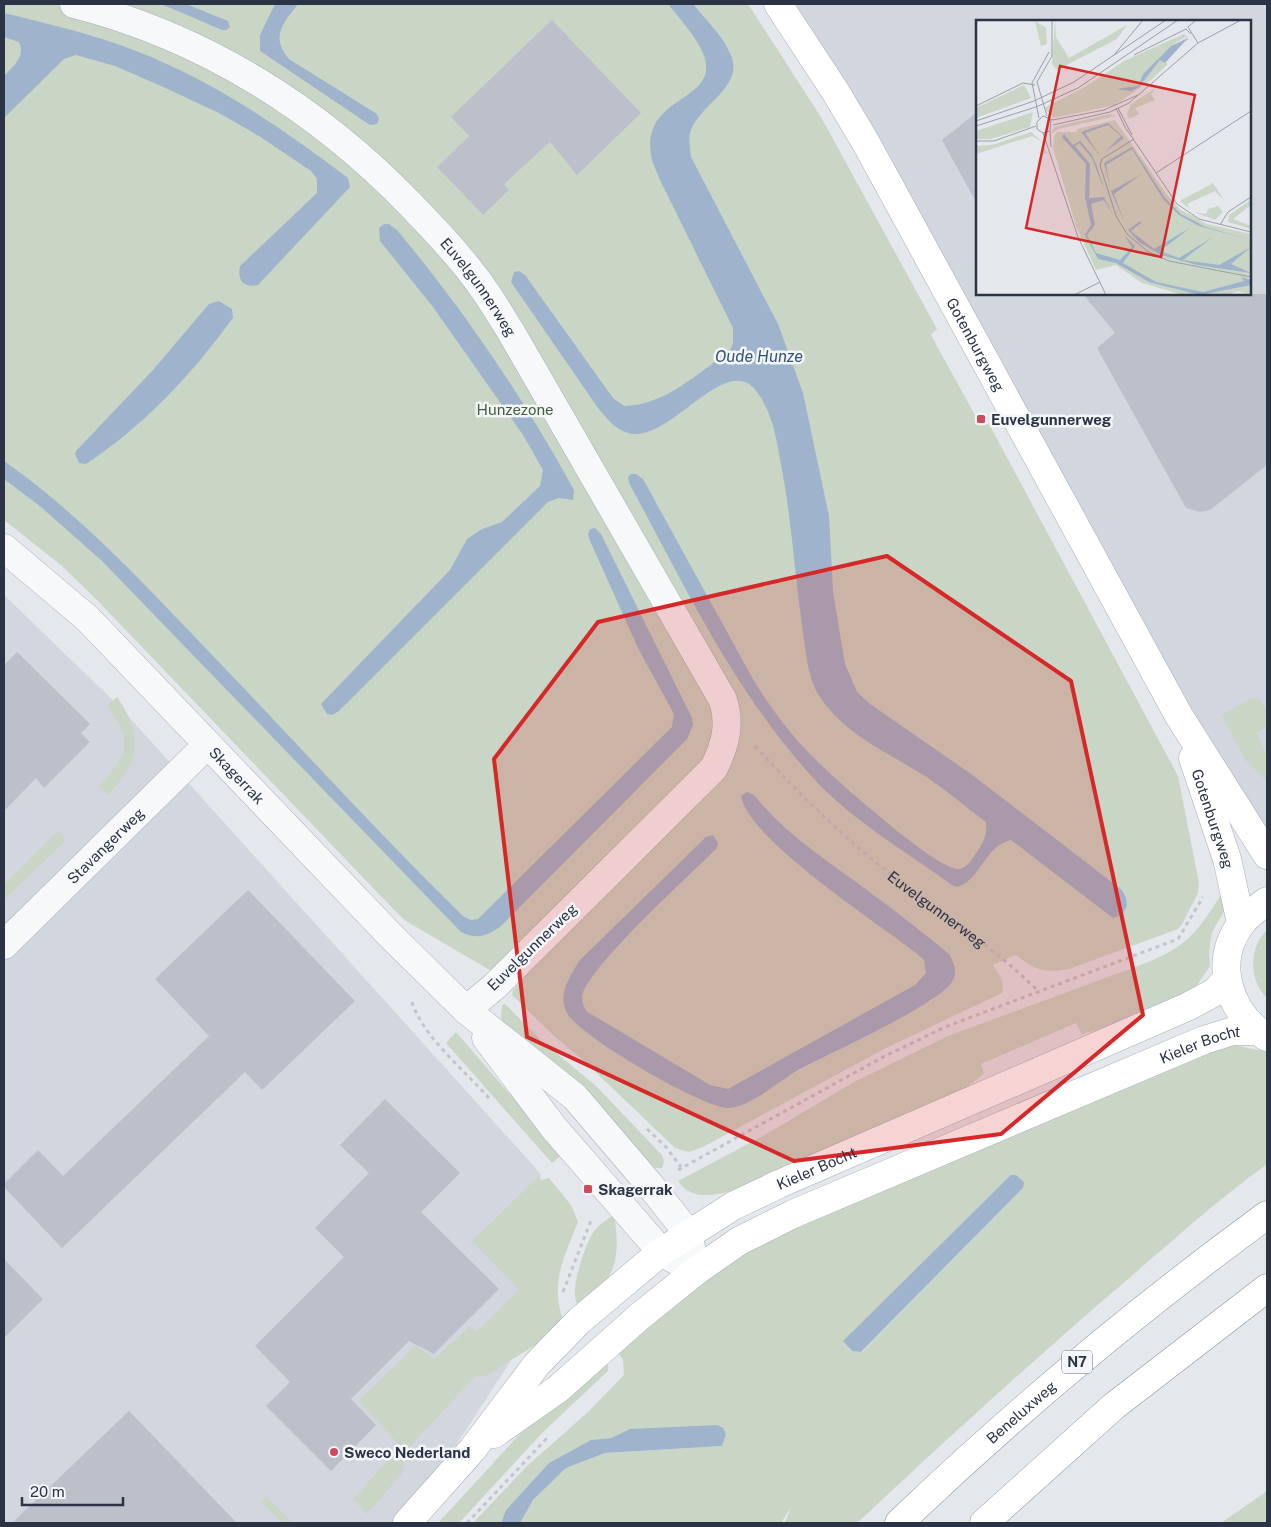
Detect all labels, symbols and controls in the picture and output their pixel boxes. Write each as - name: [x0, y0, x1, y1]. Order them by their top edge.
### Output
- inset map: [976, 20, 1251, 295]
- street label: Euvelgunnerweg: [437, 234, 520, 339]
- street label: Gotenburgweg: [944, 295, 1008, 394]
- water label: Oude Hunze: [715, 347, 803, 366]
- park label: Hunzezone: [476, 401, 554, 418]
- place label: Euvelgunnerweg: [991, 411, 1112, 428]
- marker: Euvelgunnerweg: [975, 413, 987, 425]
- street label: Skagerrak: [206, 743, 268, 807]
- street label: Gotenburgweg: [1189, 767, 1237, 870]
- street label: Stavangerweg: [63, 804, 147, 887]
- street label: Euvelgunnerweg: [885, 867, 990, 951]
- street label: Euvelgunnerweg: [484, 900, 580, 994]
- street label: Kieler Bocht: [1157, 1022, 1241, 1066]
- street label: Kieler Bocht: [774, 1143, 859, 1193]
- place label: Skagerrak: [598, 1181, 673, 1198]
- marker: Skagerrak: [582, 1183, 594, 1195]
- road number: N7: [1062, 1350, 1092, 1374]
- street label: Beneluxweg: [983, 1377, 1059, 1447]
- place label: Sweco Nederland: [344, 1444, 470, 1461]
- marker: Sweco Nederland: [328, 1446, 340, 1458]
- scale bar: [22, 1474, 124, 1506]
- text: 20 m: [30, 1483, 65, 1500]

